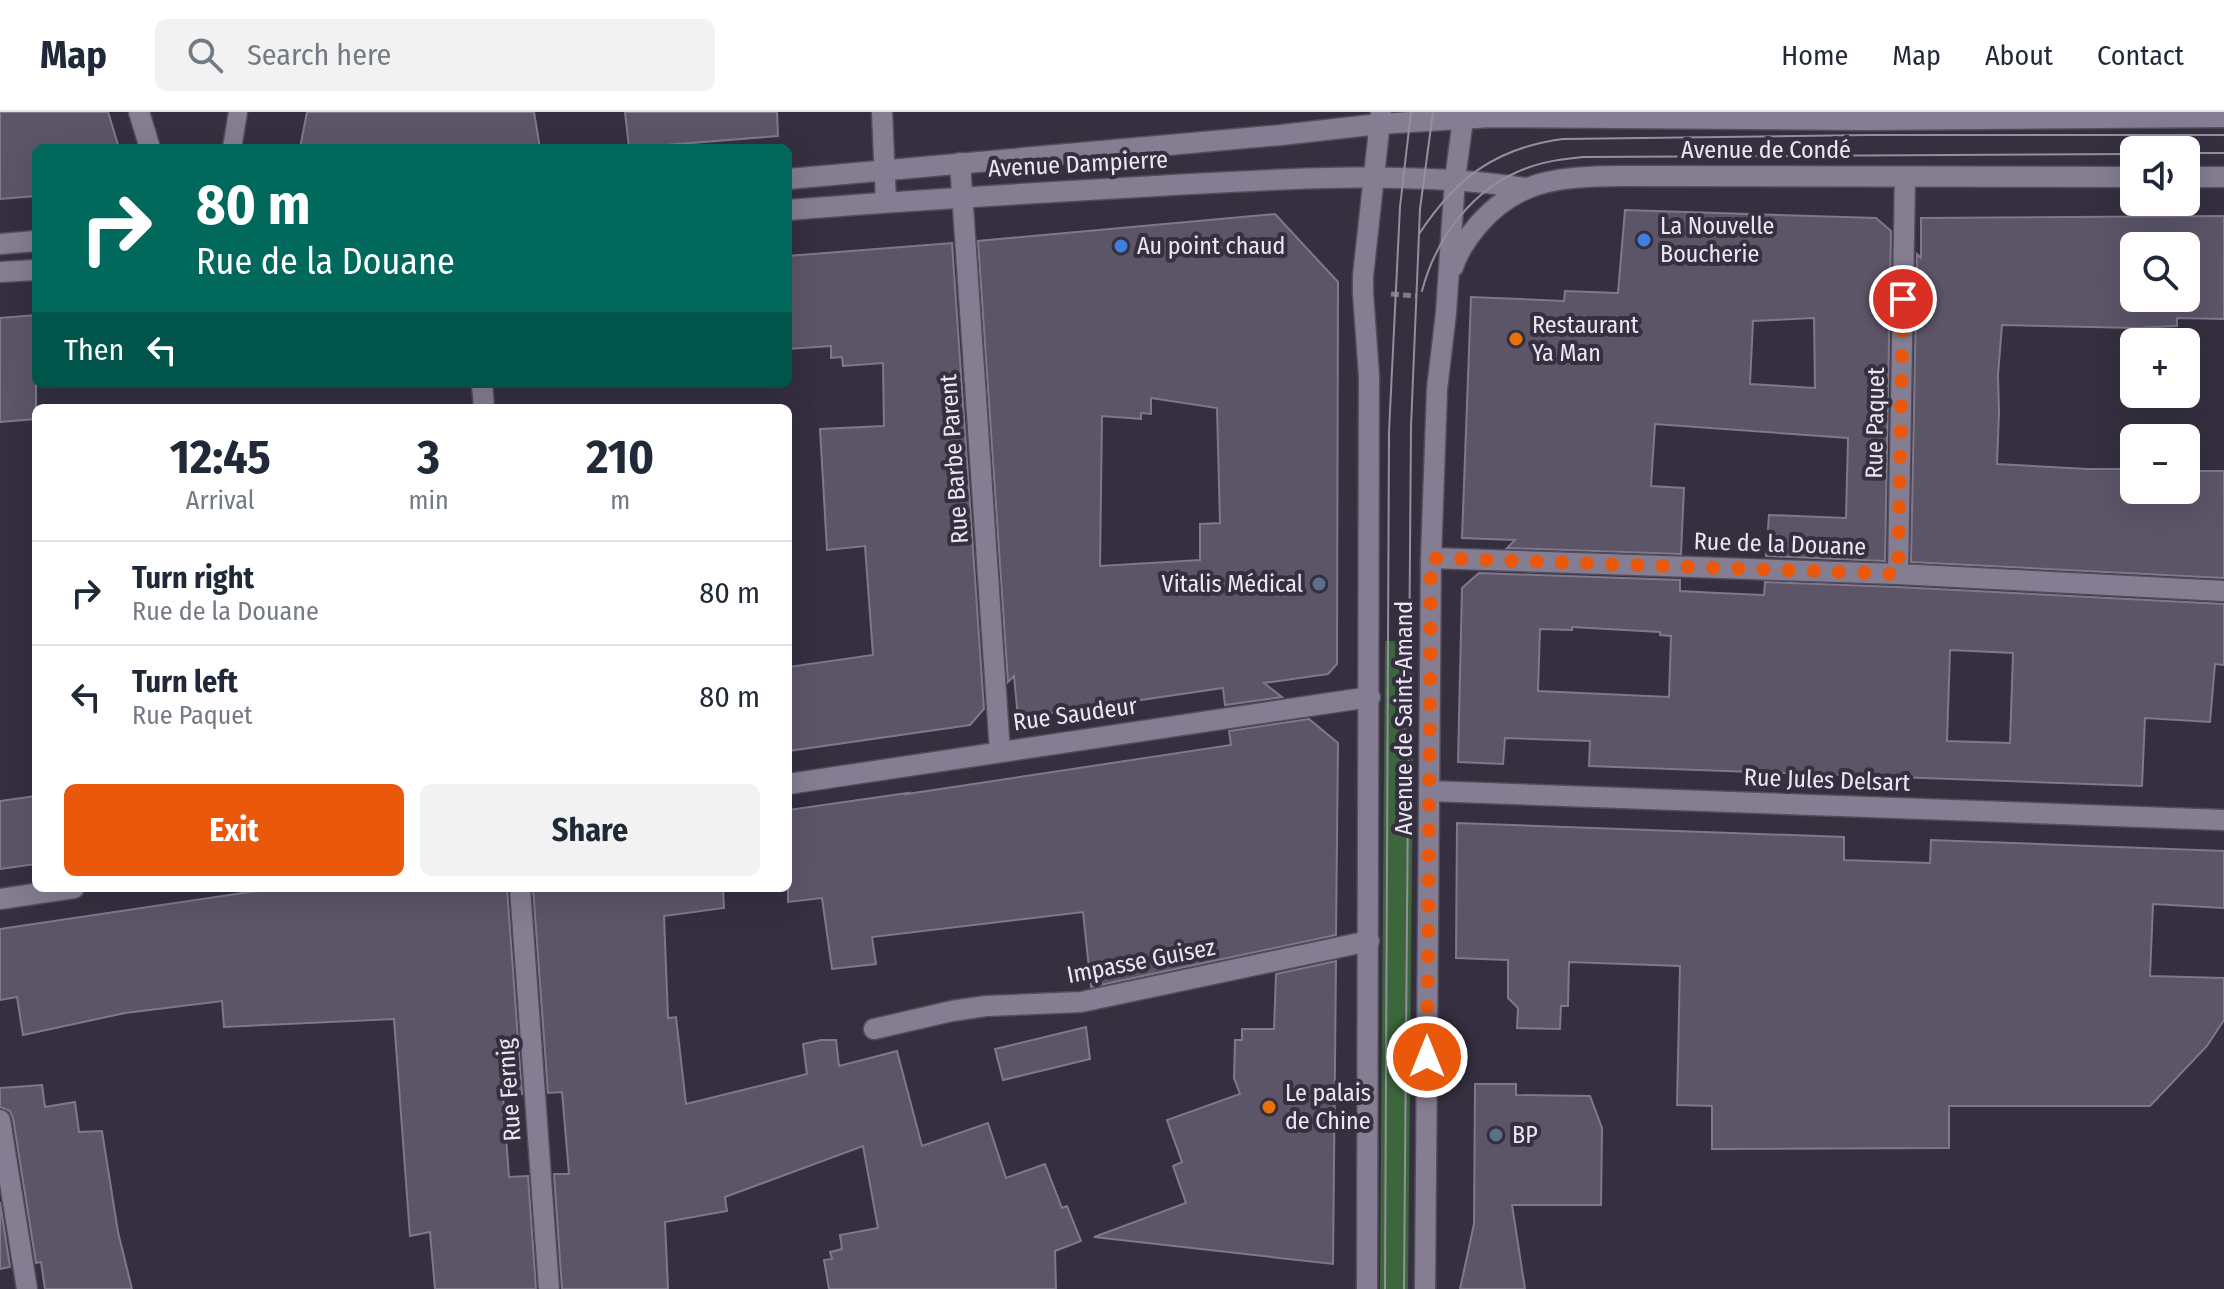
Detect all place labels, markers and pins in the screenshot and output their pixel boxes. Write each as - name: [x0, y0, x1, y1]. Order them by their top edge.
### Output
- place label: La Nouvelle Boucherie: [1660, 212, 1774, 268]
- marker: La Nouvelle Boucherie: [1635, 231, 1653, 249]
- place label: Au point chaud: [1137, 232, 1286, 260]
- marker: Au point chaud: [1112, 237, 1130, 255]
- pin: [1869, 265, 1937, 333]
- place label: Restaurant Ya Man: [1532, 311, 1639, 367]
- marker: Restaurant Ya Man: [1507, 330, 1525, 348]
- place label: Vitalis Médical: [1162, 570, 1303, 598]
- marker: Vitalis Médical: [1310, 575, 1328, 593]
- place label: Le palais de Chine: [1285, 1079, 1371, 1135]
- marker: Le palais de Chine: [1260, 1098, 1278, 1116]
- place label: BP: [1512, 1121, 1538, 1149]
- marker: BP: [1487, 1126, 1505, 1144]

